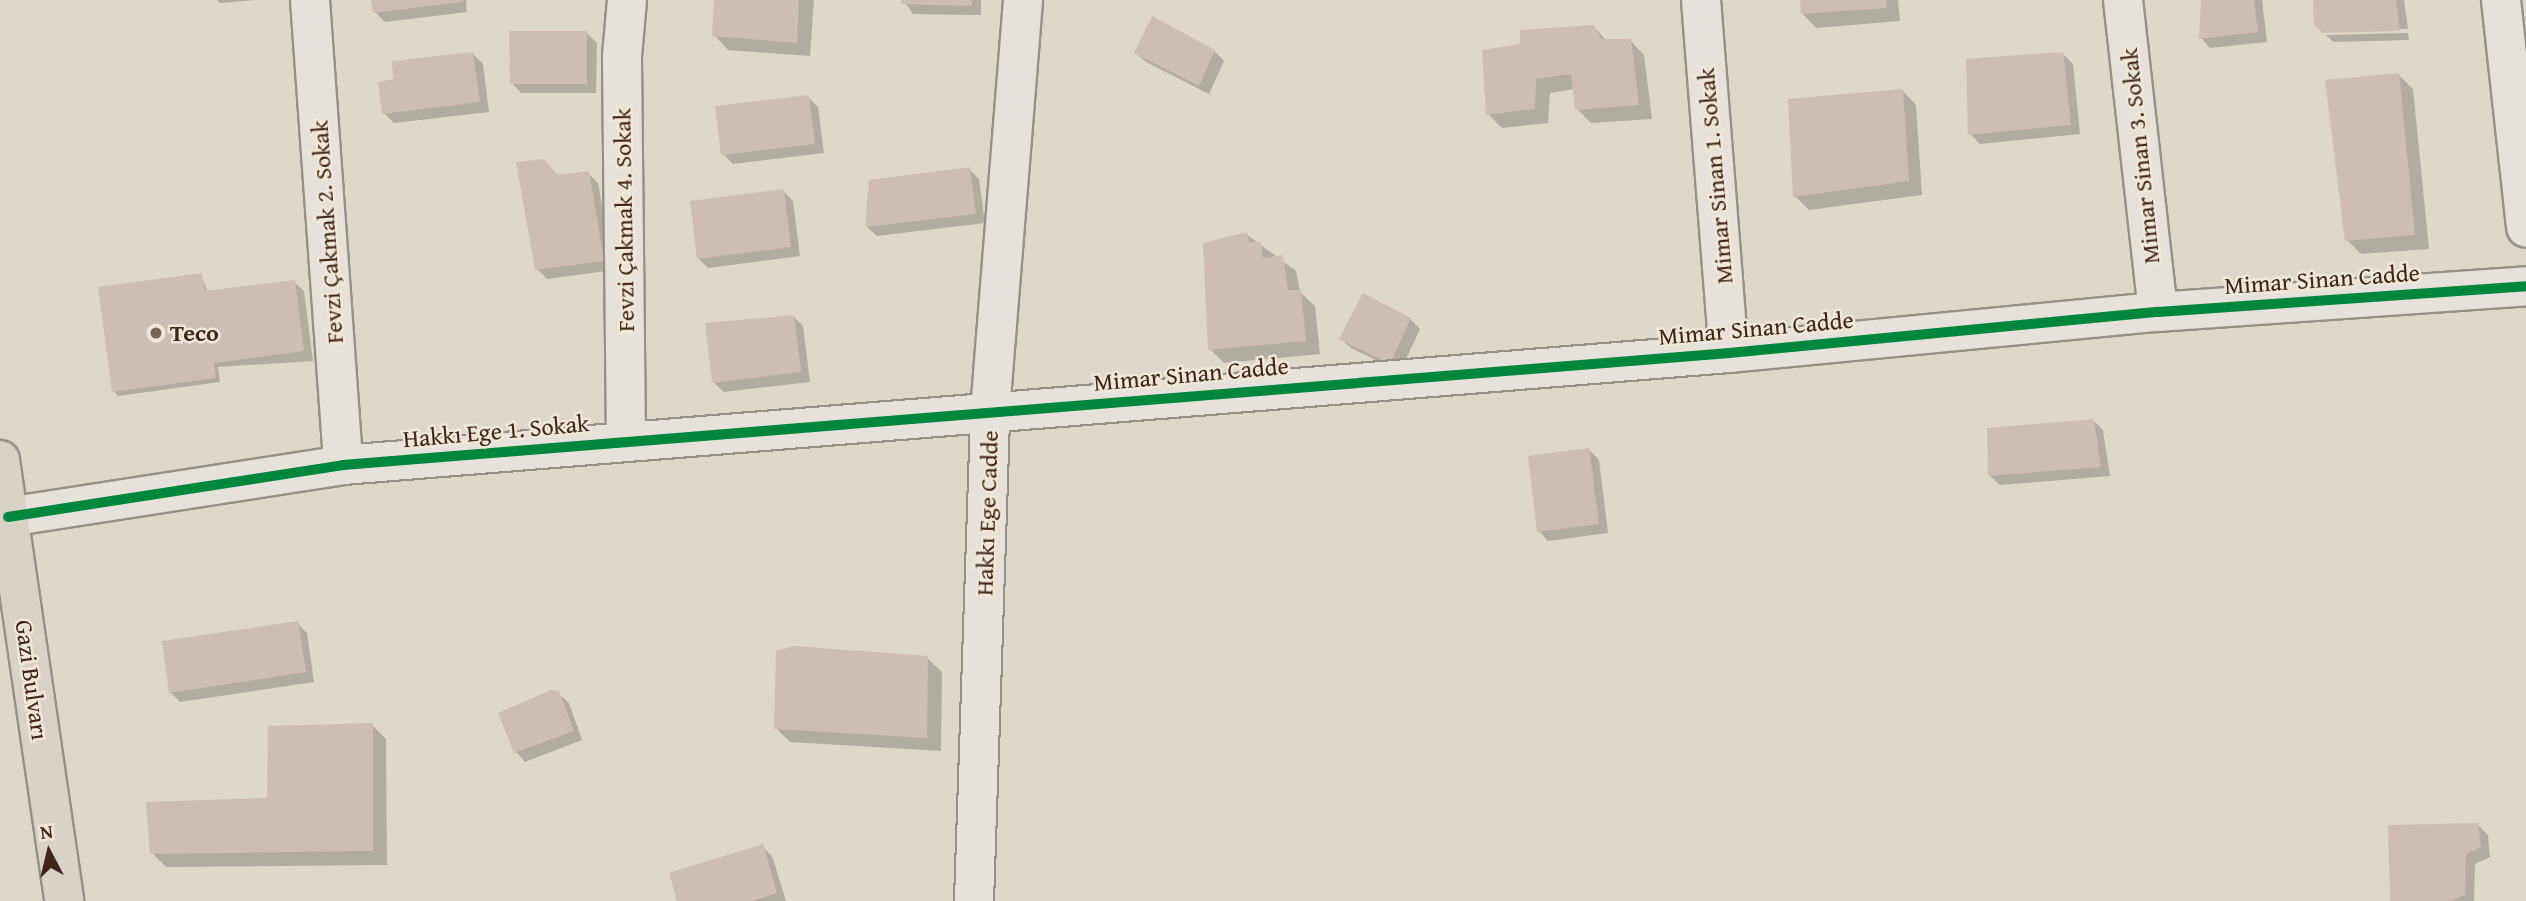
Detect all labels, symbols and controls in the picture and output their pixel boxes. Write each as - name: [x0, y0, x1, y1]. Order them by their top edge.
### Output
- street label: Mimar Sinan 3. Sokak: [2114, 47, 2166, 265]
- street label: Mimar Sinan 1. Sokak: [1691, 67, 1739, 285]
- street label: Fevzi Çakmak 4. Sokak: [608, 108, 640, 332]
- street label: Fevzi Çakmak 2. Sokak: [305, 119, 349, 345]
- street label: Mimar Sinan Cadde: [2223, 258, 2421, 300]
- street label: Mimar Sinan Cadde: [1657, 305, 1855, 351]
- place label: Teco: [170, 319, 219, 347]
- marker: Teco: [148, 325, 164, 341]
- street label: Mimar Sinan Cadde: [1092, 351, 1290, 397]
- street label: Hakkı Ege 1. Sokak: [402, 409, 590, 453]
- street label: Hakkı Ege Cadde: [970, 430, 1004, 596]
- street label: Gazi Bulvarı: [9, 618, 55, 742]
- text: N: [38, 816, 54, 846]
- north arrow: [14, 817, 84, 887]

